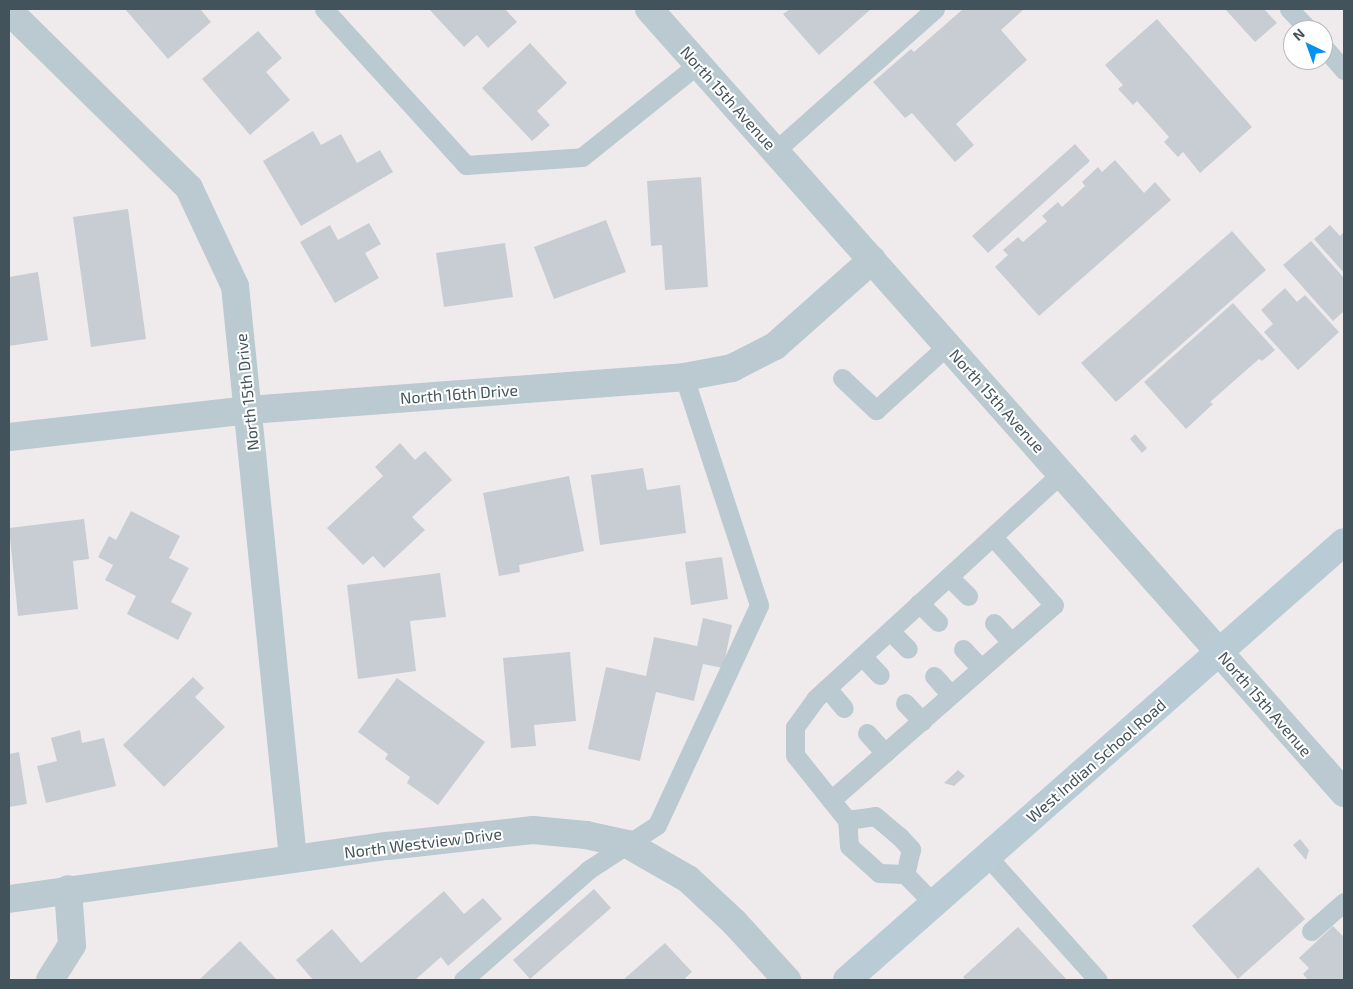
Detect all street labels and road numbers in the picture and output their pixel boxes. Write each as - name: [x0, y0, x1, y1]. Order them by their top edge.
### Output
- street label: North 15th Avenue: [676, 42, 780, 154]
- street label: North 15th Drive: [231, 333, 263, 451]
- street label: North 15th Avenue: [945, 345, 1049, 457]
- street label: North 16th Drive: [399, 380, 519, 408]
- street label: North 15th Avenue: [1214, 647, 1316, 761]
- street label: West Indian School Road: [1022, 695, 1170, 827]
- street label: North Westview Drive: [343, 824, 503, 862]

